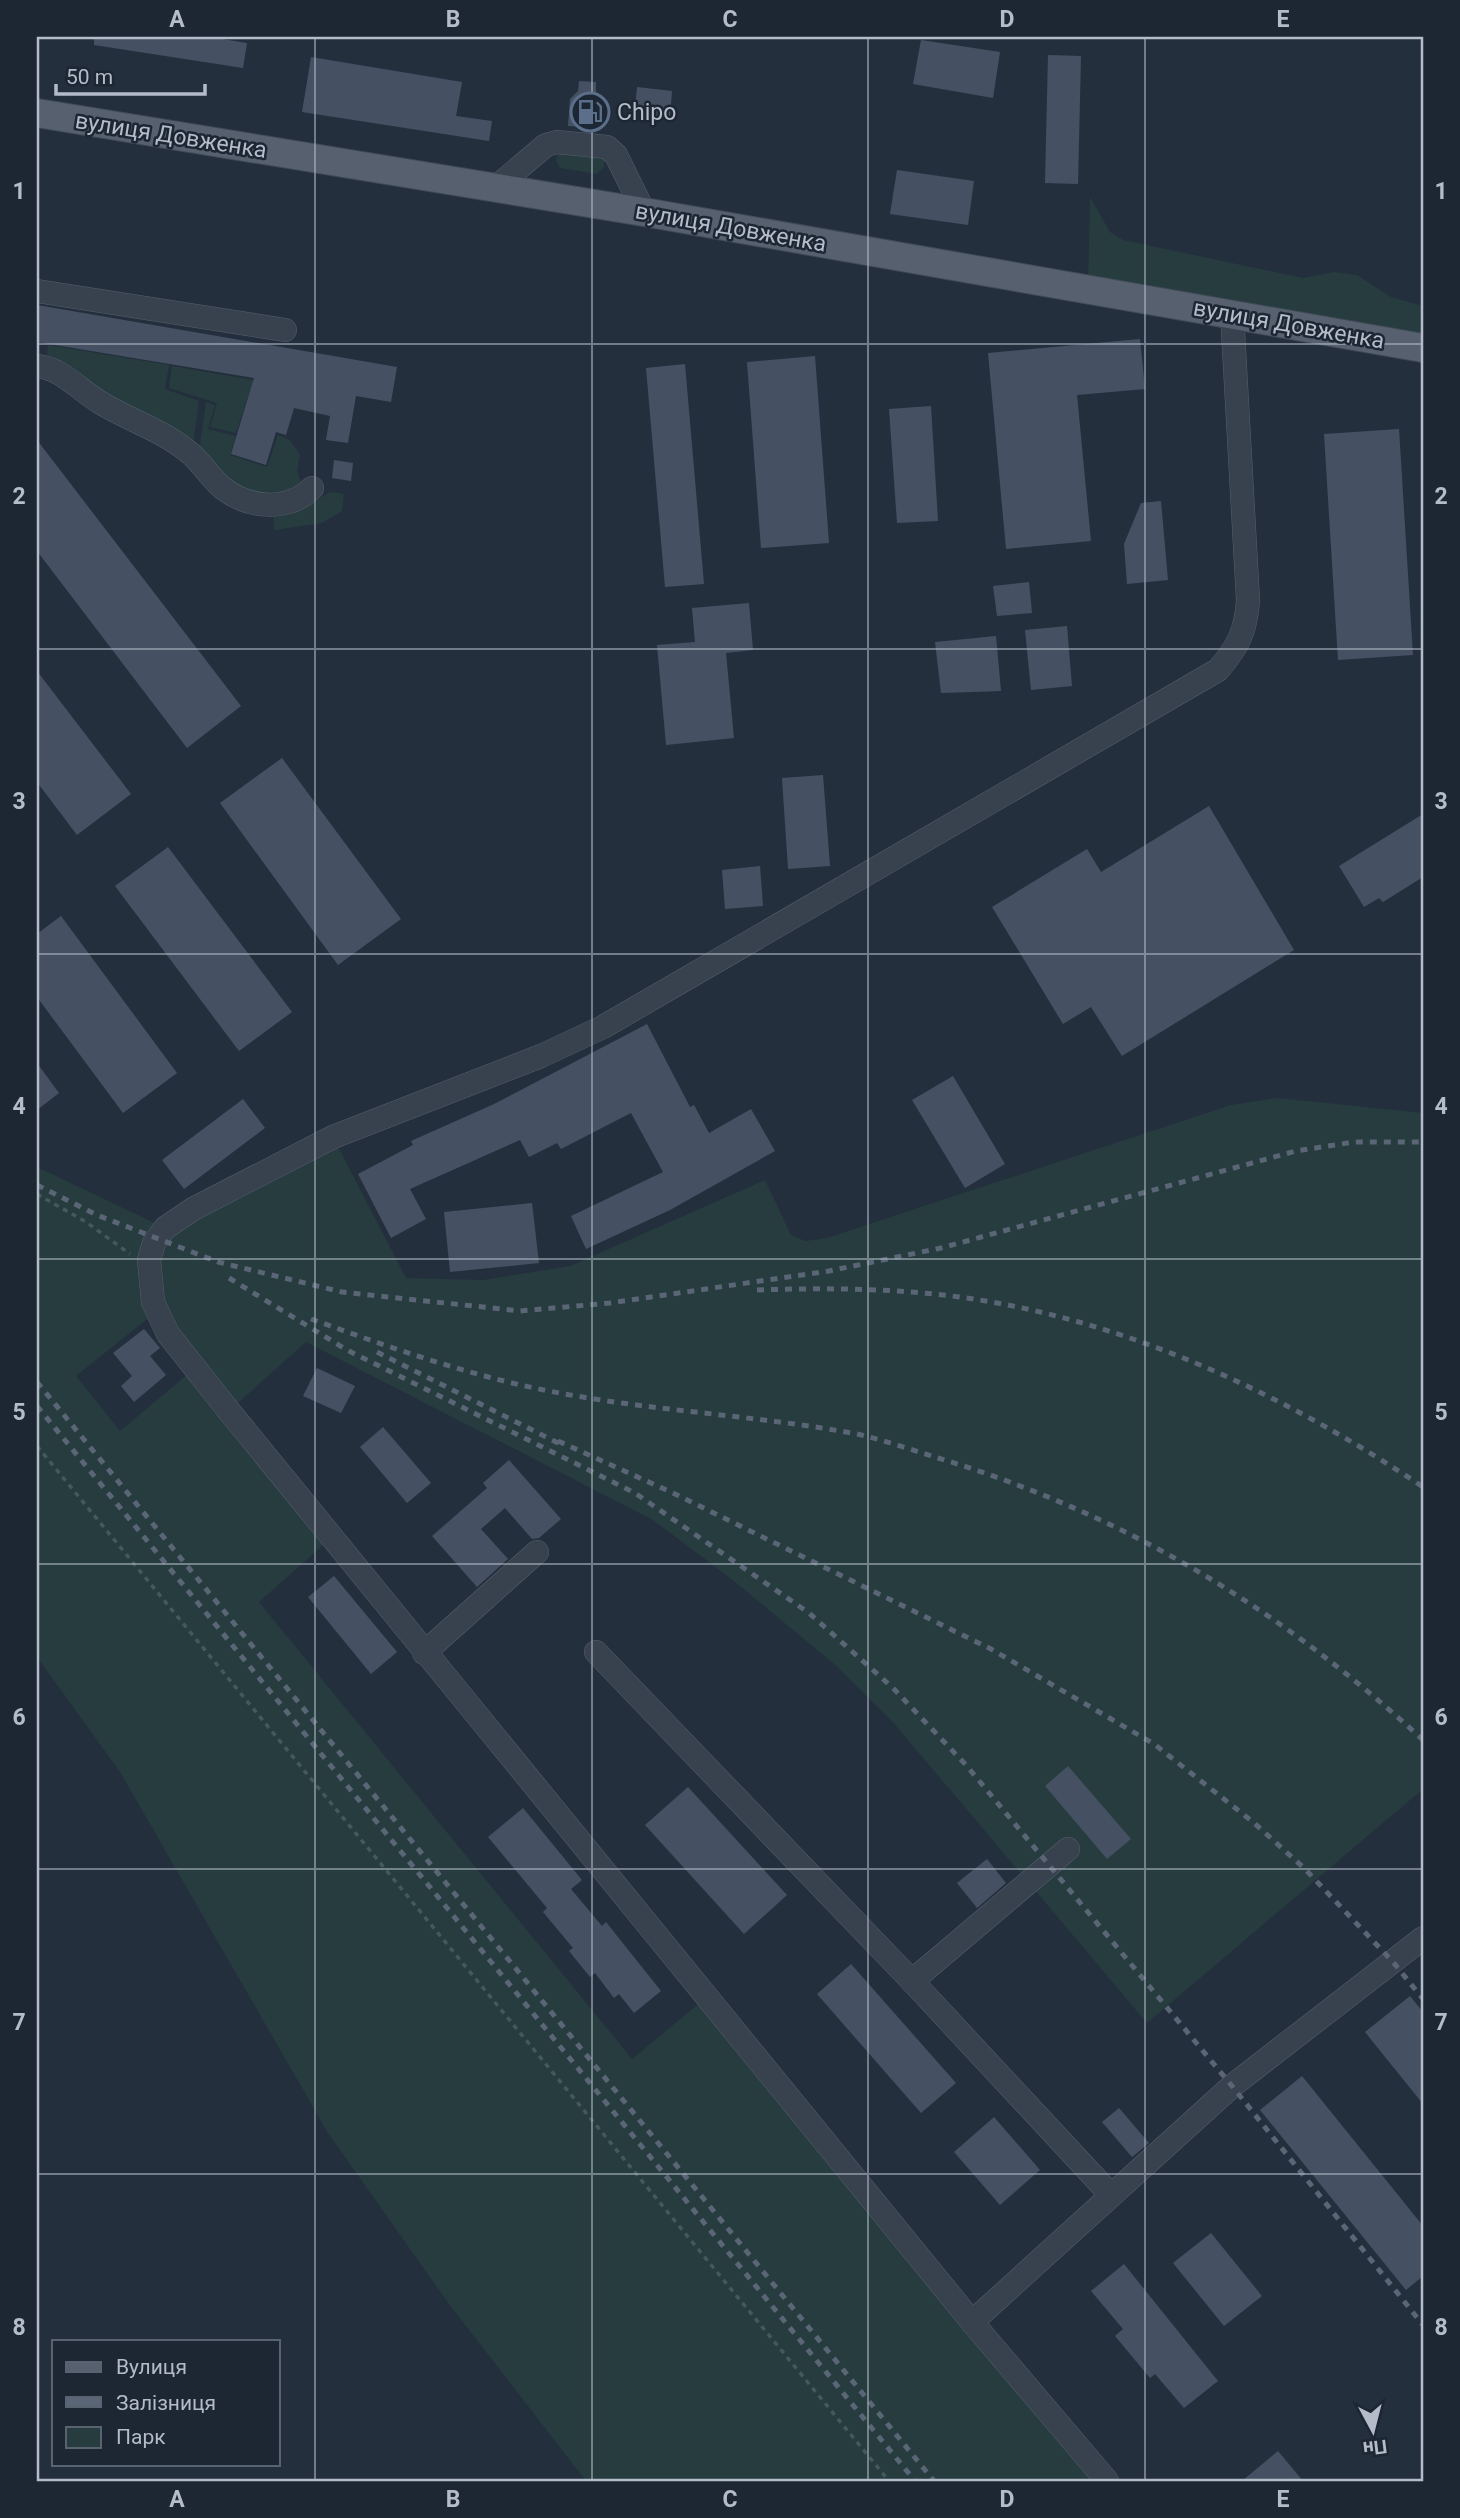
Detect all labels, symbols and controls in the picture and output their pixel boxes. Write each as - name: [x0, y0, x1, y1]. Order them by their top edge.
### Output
- text: A: [169, 6, 185, 33]
- text: B: [446, 6, 460, 33]
- text: C: [722, 6, 738, 33]
- text: D: [1000, 6, 1014, 33]
- text: E: [1277, 6, 1290, 33]
- scale bar: [56, 52, 205, 96]
- text: 50 m: [66, 65, 113, 89]
- fuel station icon: Chipo: [569, 91, 611, 133]
- place label: Chipo: [617, 99, 676, 126]
- street label: вулиця Довженка: [73, 107, 269, 164]
- text: 1: [12, 178, 26, 205]
- text: 1: [1434, 178, 1448, 205]
- street label: вулиця Довженка: [633, 197, 829, 258]
- street label: вулиця Довженка: [1191, 294, 1387, 355]
- text: 2: [12, 483, 26, 510]
- text: 2: [1434, 483, 1448, 510]
- text: 3: [12, 788, 26, 815]
- text: 3: [1434, 788, 1448, 815]
- text: 4: [12, 1093, 26, 1120]
- text: 4: [1434, 1093, 1448, 1120]
- text: 5: [12, 1399, 26, 1426]
- text: 5: [1434, 1399, 1448, 1426]
- text: 6: [12, 1704, 26, 1731]
- text: 6: [1434, 1704, 1448, 1731]
- text: 7: [12, 2009, 26, 2036]
- text: 7: [1434, 2009, 1448, 2036]
- text: 8: [12, 2314, 26, 2341]
- text: 8: [1434, 2314, 1448, 2341]
- legend: [52, 2340, 280, 2466]
- text: Вулиця: [116, 2355, 187, 2379]
- text: Залізниця: [116, 2391, 216, 2415]
- north arrow: [1338, 2396, 1408, 2466]
- text: Парк: [116, 2425, 166, 2449]
- text: Пн: [1362, 2434, 1388, 2460]
- text: A: [169, 2486, 185, 2513]
- text: B: [446, 2486, 460, 2513]
- text: C: [722, 2486, 738, 2513]
- text: D: [1000, 2486, 1014, 2513]
- text: E: [1277, 2486, 1290, 2513]

